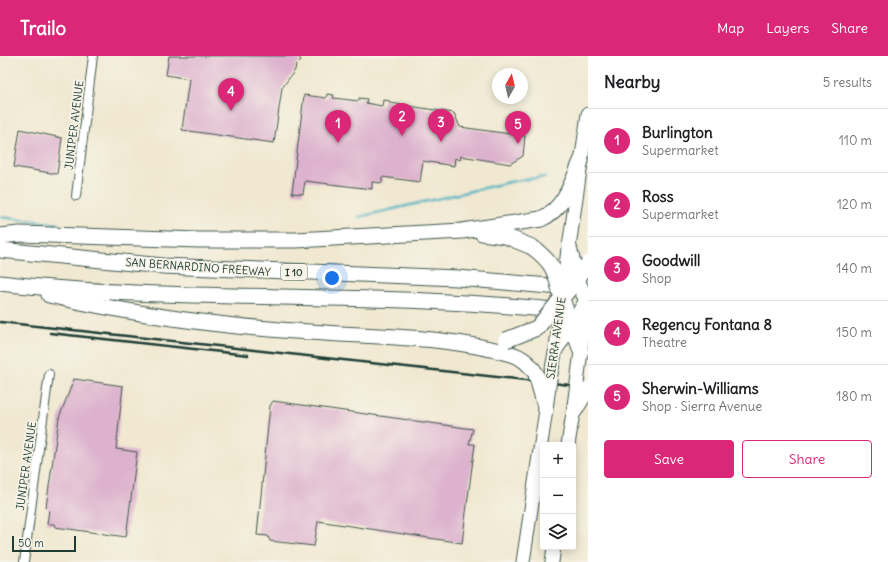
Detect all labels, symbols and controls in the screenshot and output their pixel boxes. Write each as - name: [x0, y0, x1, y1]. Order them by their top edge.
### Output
- text: Trailo: [20, 16, 66, 40]
- text: Map: [717, 19, 744, 37]
- text: Layers: [766, 19, 809, 37]
- text: Share: [831, 19, 868, 37]
- north arrow: [492, 68, 528, 104]
- text: Nearby: [604, 71, 660, 93]
- text: 5 results: [823, 74, 872, 91]
- pin: 4: [218, 78, 244, 111]
- street label: JUNIPER AVENUE: [62, 79, 86, 171]
- pin: 2: [389, 103, 415, 136]
- pin: 3: [428, 109, 454, 142]
- pin: 1: [325, 110, 351, 143]
- pin: 5: [505, 111, 531, 144]
- text: Burlington: [642, 123, 713, 142]
- text: 1: [614, 132, 620, 149]
- text: 110 m: [839, 132, 872, 149]
- text: Supermarket: [642, 142, 719, 159]
- text: Ross: [642, 187, 674, 206]
- text: 2: [613, 196, 621, 213]
- text: 120 m: [837, 196, 872, 213]
- text: Supermarket: [642, 206, 719, 223]
- text: Goodwill: [642, 251, 700, 270]
- street label: SAN BERNARDINO FREEWAY: [125, 255, 271, 279]
- text: 3: [613, 260, 621, 277]
- text: 140 m: [836, 260, 872, 277]
- road number: I 10: [281, 264, 307, 280]
- your location: [322, 268, 342, 288]
- text: Shop: [642, 270, 671, 287]
- street label: SIERRA AVENUE: [543, 296, 569, 380]
- text: Regency Fontana 8: [642, 315, 772, 334]
- text: 4: [613, 324, 621, 341]
- text: 150 m: [836, 324, 872, 341]
- text: Theatre: [642, 334, 687, 351]
- text: Sherwin-Williams: [642, 379, 759, 398]
- text: 5: [613, 388, 621, 405]
- text: 180 m: [836, 388, 872, 405]
- text: Shop · Sierra Avenue: [642, 398, 762, 415]
- street label: JUNIPER AVENUE: [13, 420, 39, 512]
- button: Save: [604, 440, 734, 478]
- button: Share: [742, 440, 872, 478]
- map controls: [540, 442, 576, 550]
- button: +: [540, 442, 576, 478]
- button: −: [540, 478, 576, 514]
- button: layers: [540, 514, 576, 550]
- scale bar: [12, 534, 76, 553]
- text: 50 m: [18, 536, 44, 550]

